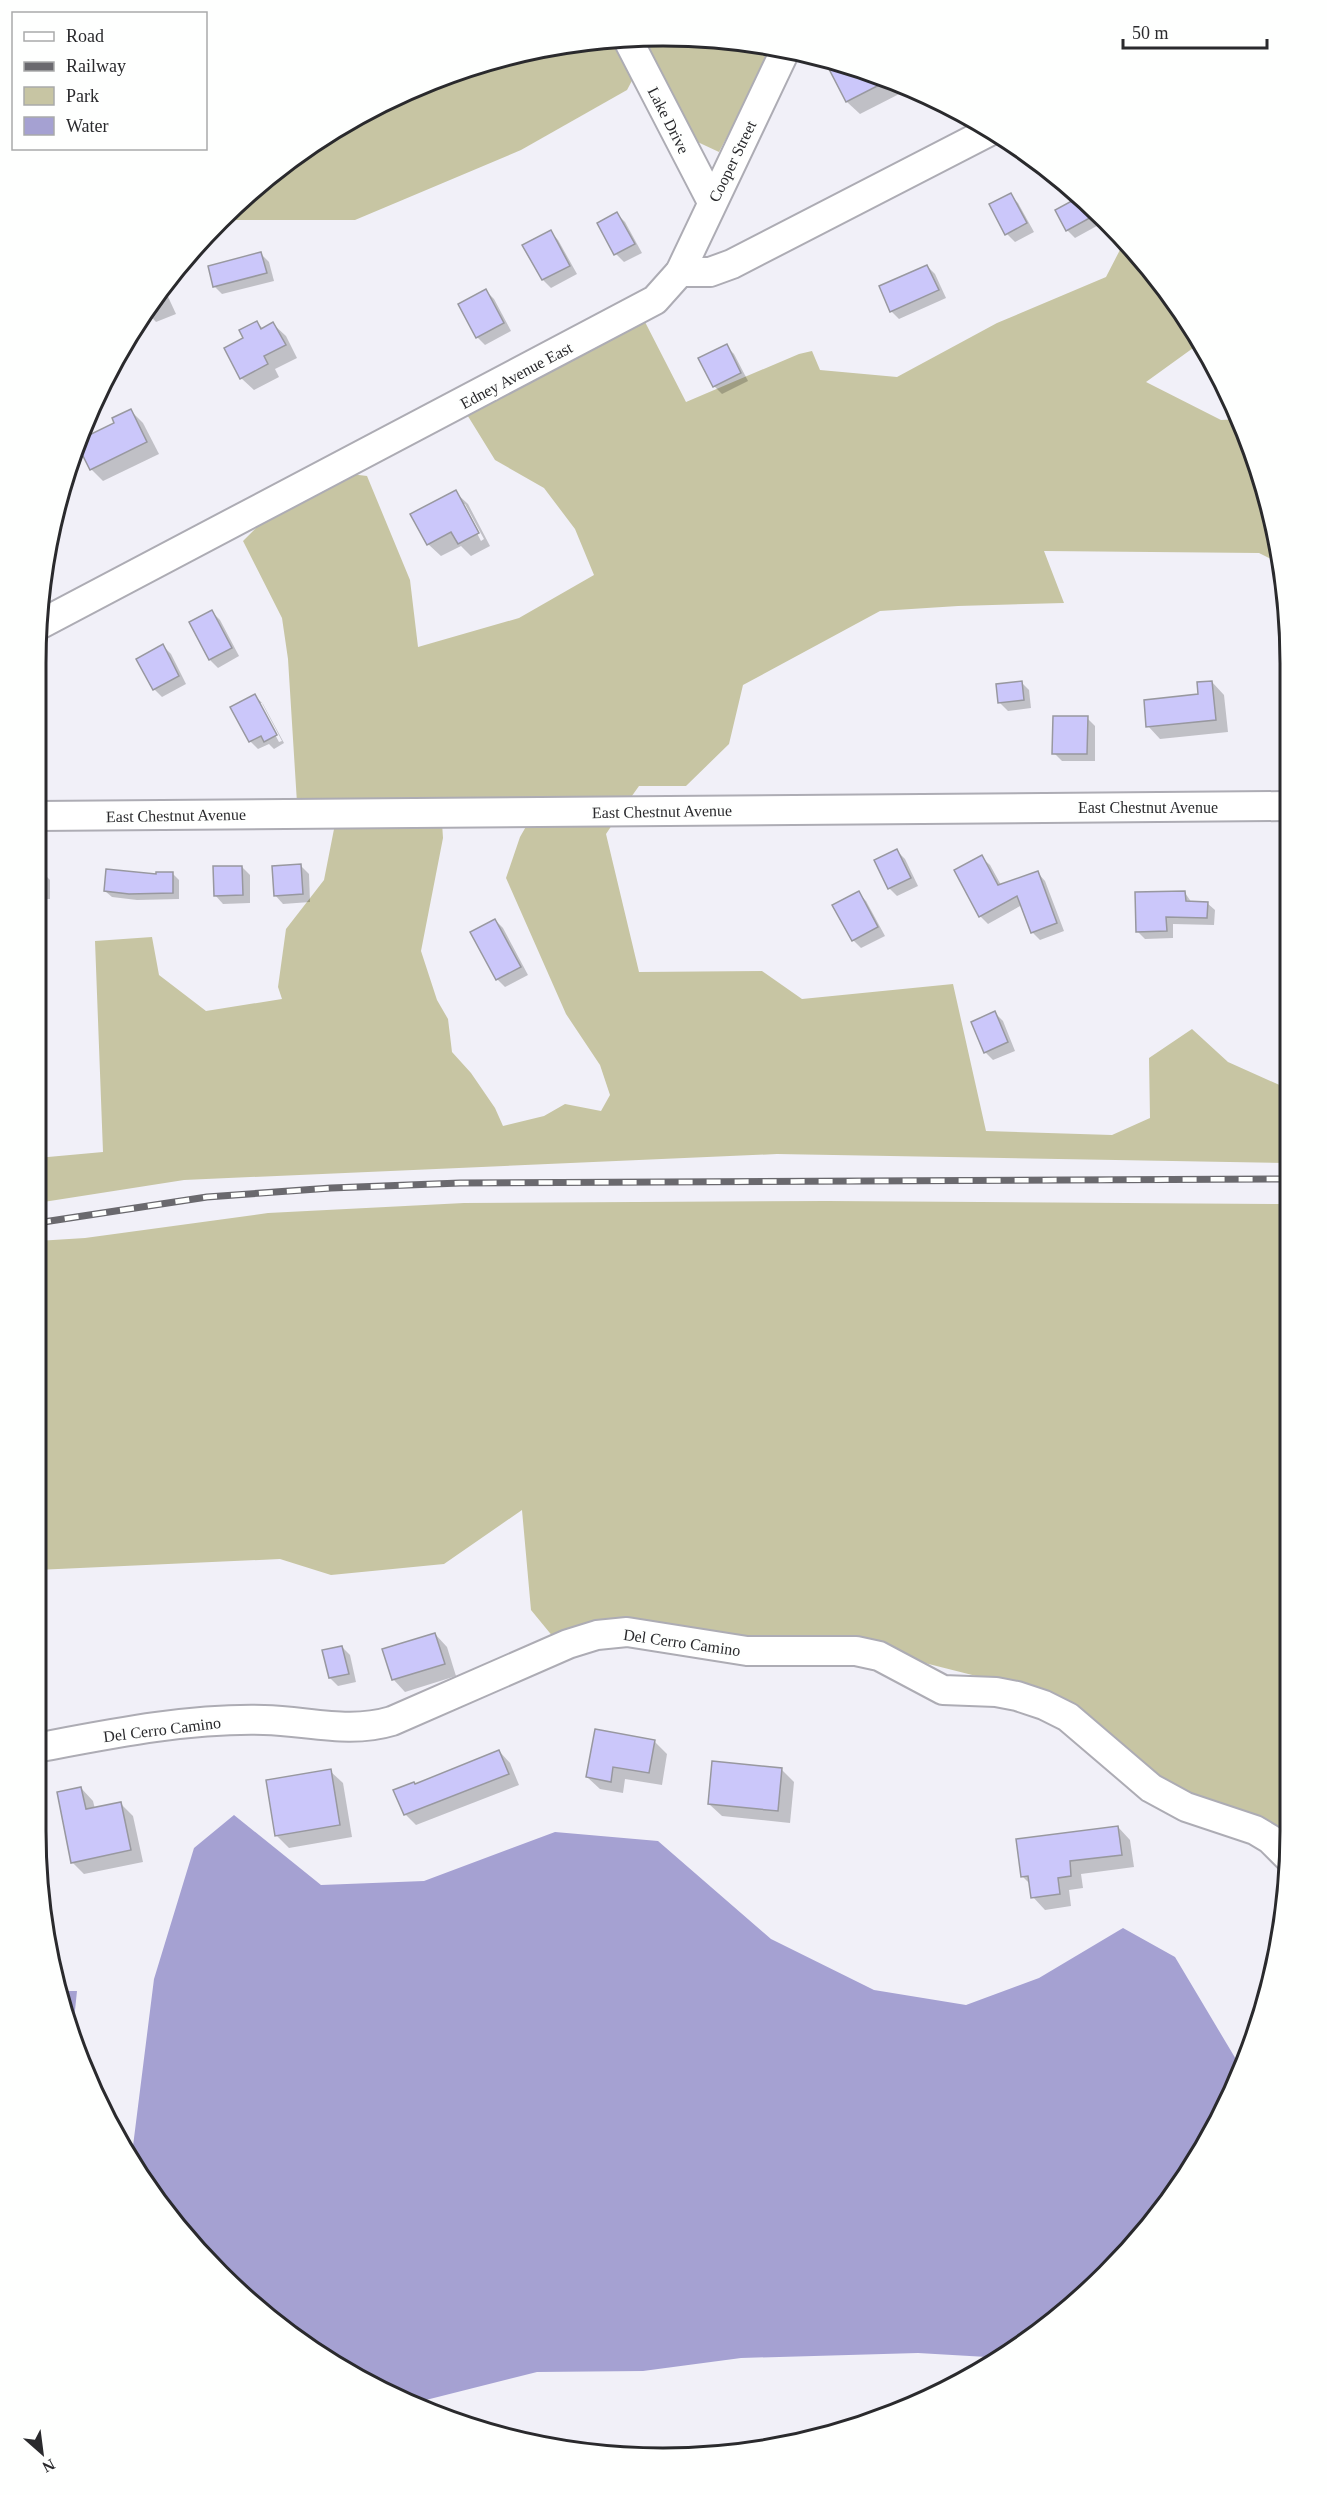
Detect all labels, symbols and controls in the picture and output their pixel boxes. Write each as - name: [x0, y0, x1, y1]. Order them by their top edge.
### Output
- legend: [12, 12, 207, 150]
- scale bar: [1123, 12, 1267, 50]
- text: 50 m: [1132, 23, 1169, 43]
- text: Road: [66, 26, 104, 46]
- text: Railway: [66, 56, 126, 76]
- street label: Lake Drive: [645, 84, 693, 156]
- text: Park: [66, 86, 99, 106]
- text: Water: [66, 116, 109, 136]
- street label: Cooper Street: [705, 117, 761, 205]
- street label: Edney Avenue East: [457, 339, 576, 413]
- street label: East Chestnut Avenue: [1078, 799, 1218, 816]
- street label: East Chestnut Avenue: [592, 802, 732, 821]
- street label: East Chestnut Avenue: [106, 806, 246, 825]
- street label: Del Cerro Camino: [622, 1626, 742, 1659]
- street label: Del Cerro Camino: [102, 1714, 222, 1745]
- north arrow: [12, 2423, 72, 2483]
- text: N: [39, 2456, 58, 2476]

